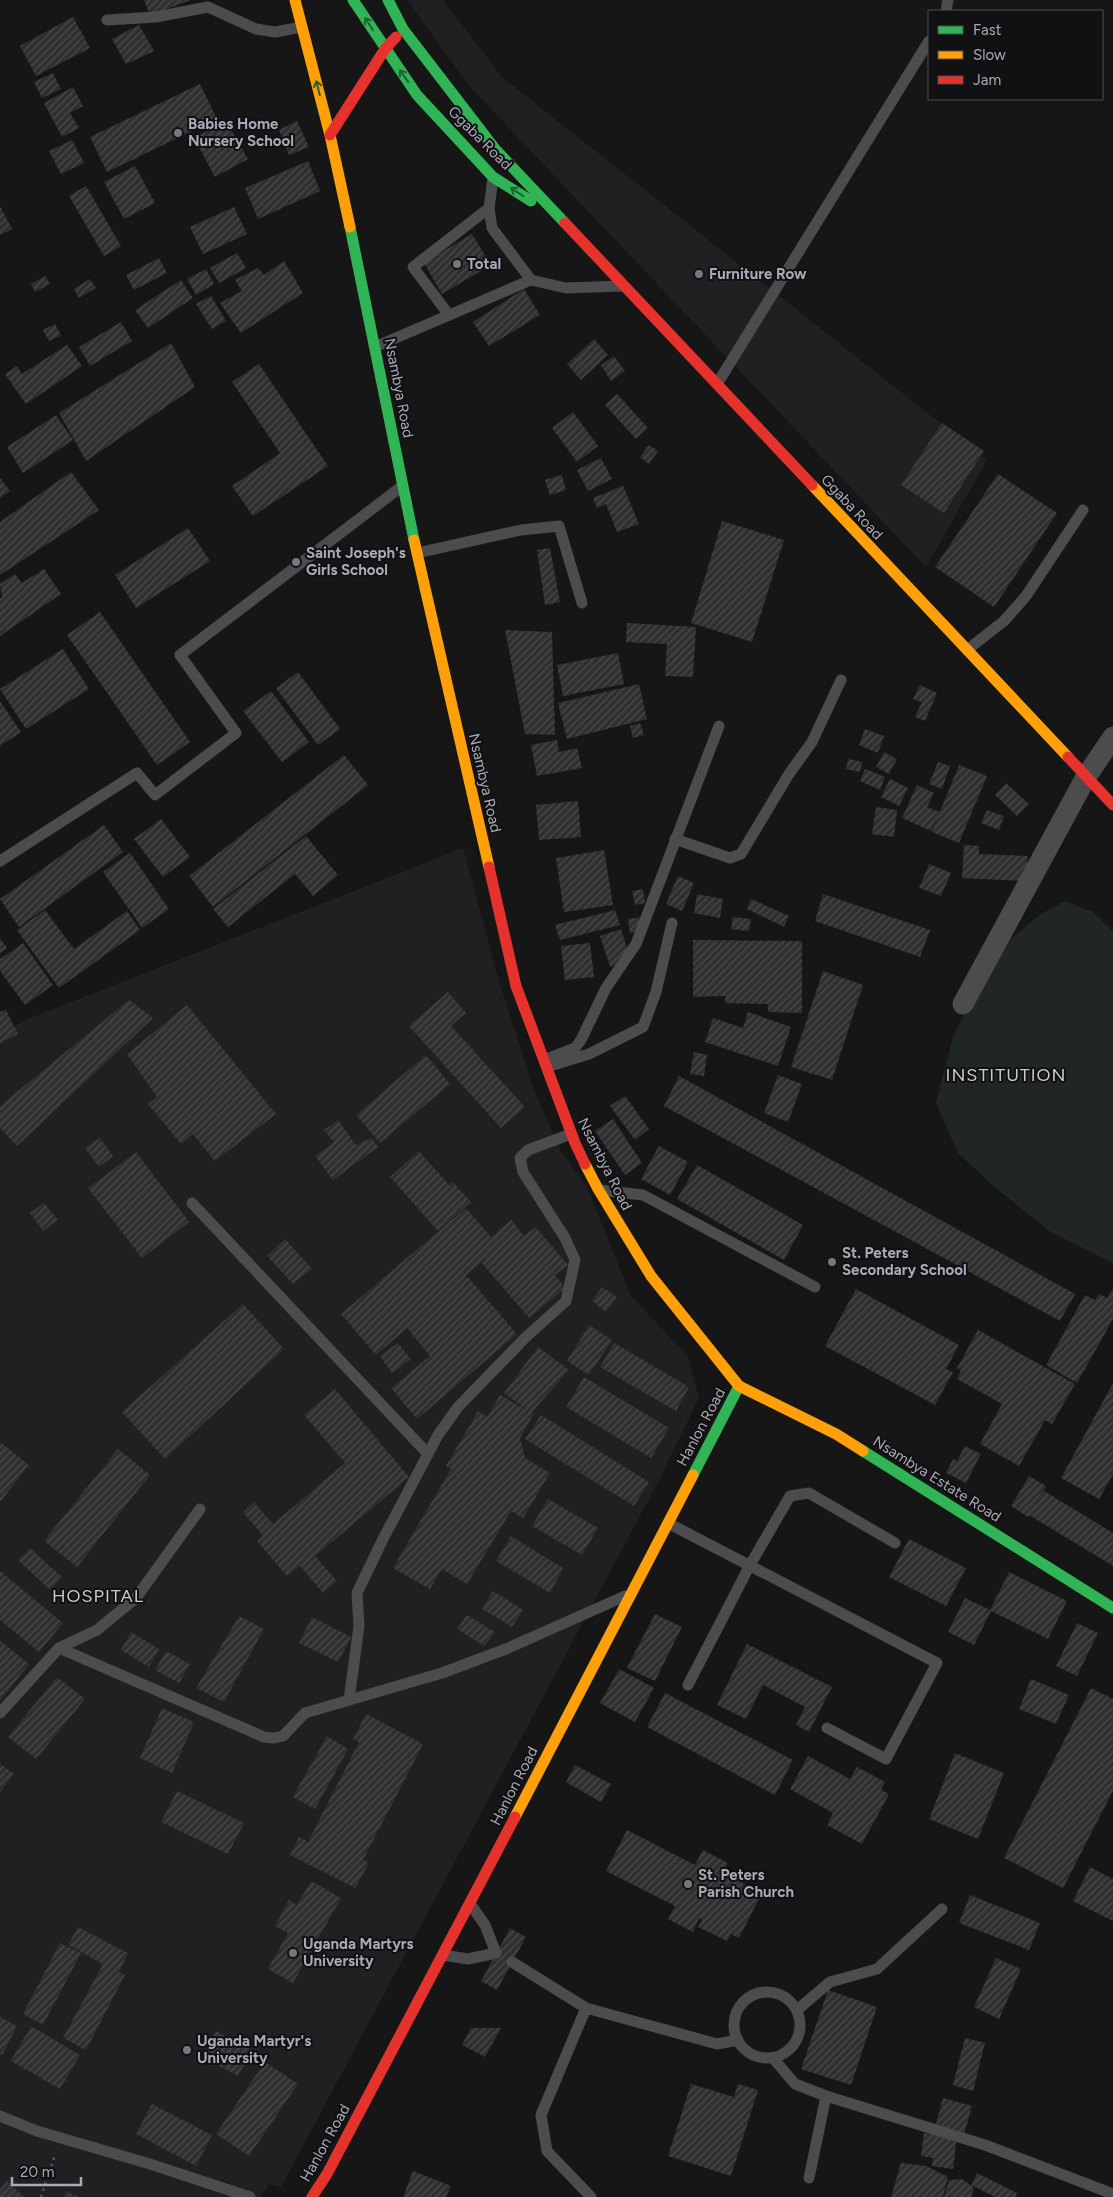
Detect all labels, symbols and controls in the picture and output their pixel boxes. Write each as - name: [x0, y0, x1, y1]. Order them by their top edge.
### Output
- legend: [928, 10, 1103, 100]
- one-way arrow: [364, 18, 374, 32]
- text: Fast: [973, 21, 1002, 39]
- text: Slow: [973, 46, 1006, 64]
- one-way arrow: [399, 69, 409, 83]
- text: Jam: [973, 71, 1001, 89]
- one-way arrow: [313, 80, 322, 96]
- street label: Ggaba Road: [444, 102, 516, 174]
- place label: Babies Home Nursery School: [188, 115, 294, 150]
- marker: Babies Home Nursery School: [172, 127, 184, 139]
- one-way arrow: [510, 187, 524, 197]
- place label: Total: [467, 255, 501, 273]
- marker: Total: [451, 258, 463, 270]
- place label: Furniture Row: [709, 265, 807, 283]
- marker: Furniture Row: [693, 268, 705, 280]
- street label: Nsambya Road: [381, 337, 417, 439]
- street label: Ggaba Road: [817, 471, 887, 543]
- place label: Saint Joseph's Girls School: [306, 544, 406, 579]
- marker: Saint Joseph's Girls School: [290, 556, 302, 568]
- street label: Nsambya Road: [465, 732, 505, 834]
- district label: INSTITUTION: [946, 1064, 1066, 1086]
- street label: Nsambya Road: [574, 1115, 636, 1213]
- place label: St. Peters Secondary School: [842, 1244, 967, 1279]
- marker: St. Peters Secondary School: [826, 1256, 838, 1268]
- street label: Hanlon Road: [673, 1385, 729, 1469]
- street label: Nsambya Estate Road: [870, 1432, 1004, 1526]
- district label: HOSPITAL: [52, 1585, 144, 1607]
- street label: Hanlon Road: [486, 1744, 542, 1828]
- place label: St. Peters Parish Church: [698, 1866, 794, 1901]
- marker: St. Peters Parish Church: [682, 1878, 694, 1890]
- place label: Uganda Martyrs University: [303, 1935, 413, 1970]
- marker: Uganda Martyrs University: [287, 1947, 299, 1959]
- place label: Uganda Martyr's University: [197, 2032, 311, 2067]
- marker: Uganda Martyr's University: [181, 2044, 193, 2056]
- street label: Hanlon Road: [296, 2101, 354, 2185]
- scale bar: [12, 2154, 81, 2186]
- text: 20 m: [20, 2163, 54, 2181]

